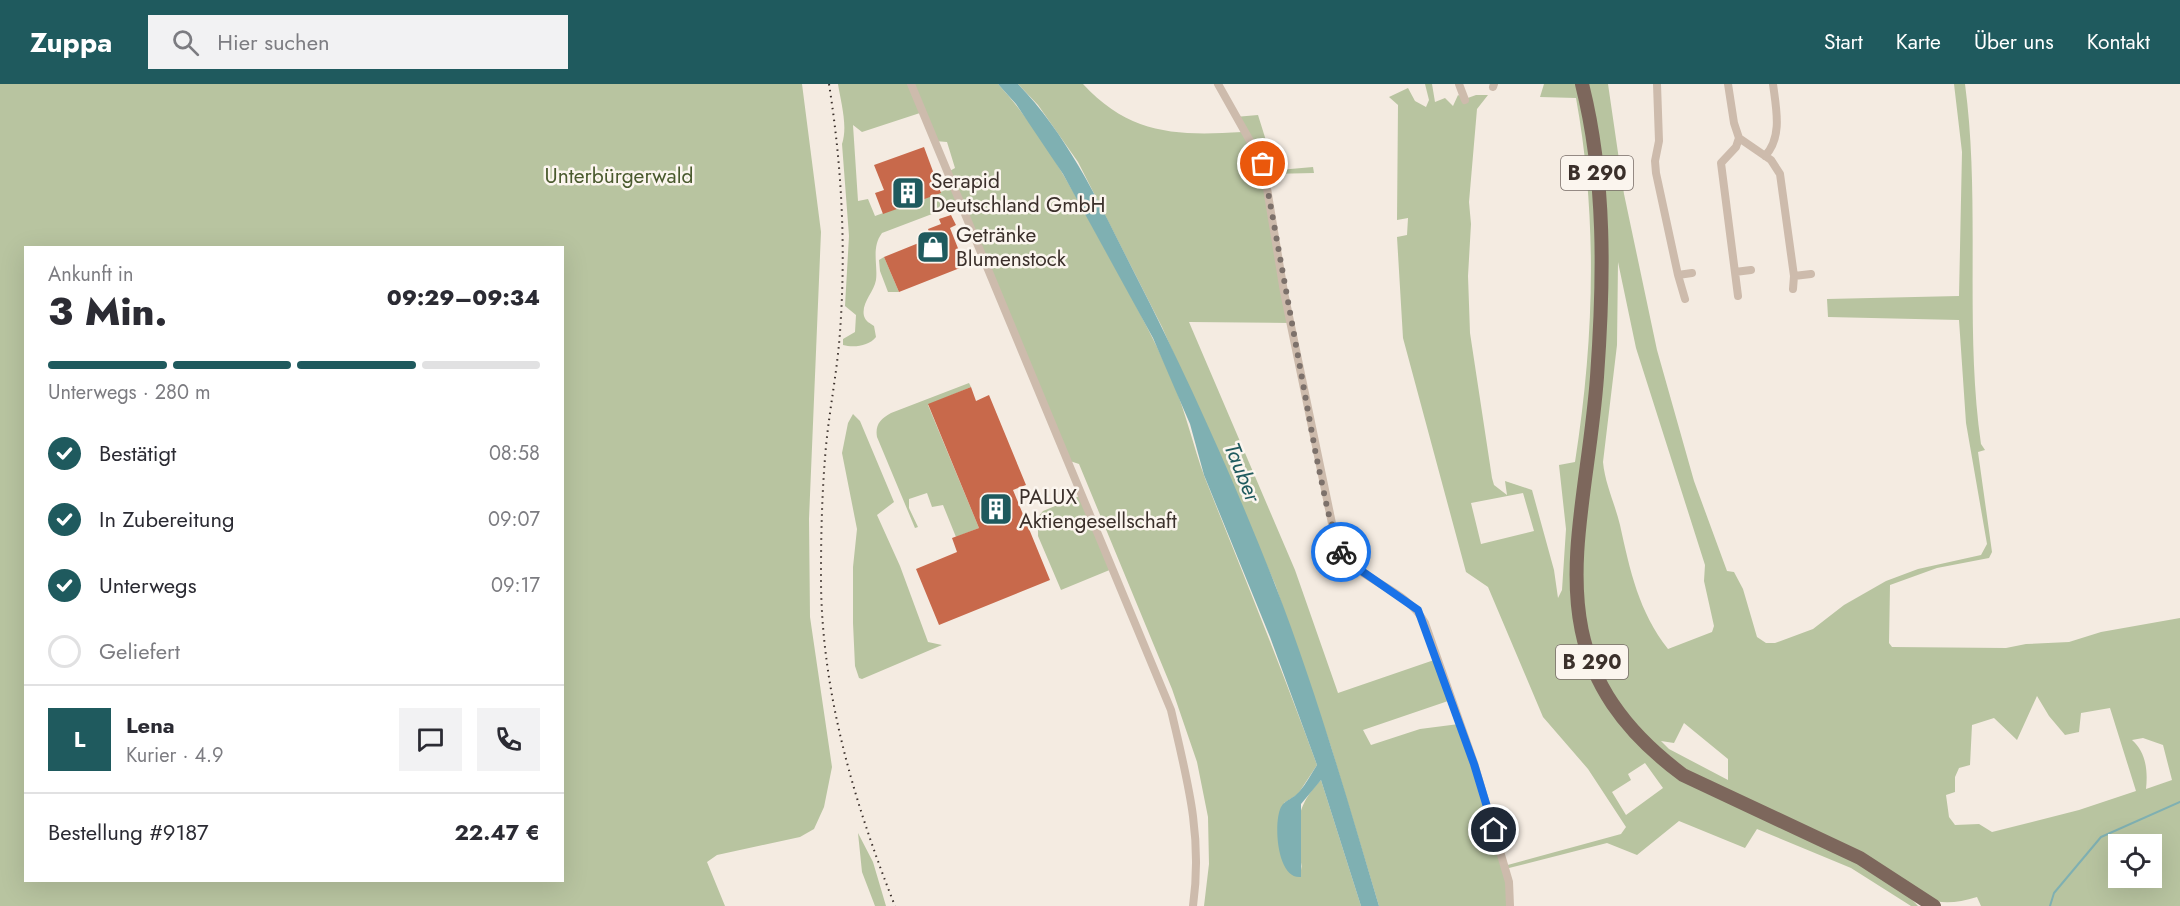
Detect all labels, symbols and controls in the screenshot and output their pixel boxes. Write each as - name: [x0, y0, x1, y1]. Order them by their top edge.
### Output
- search box: [148, 15, 568, 69]
- text: Zuppa: [30, 22, 112, 63]
- icon: search: [169, 26, 202, 59]
- text: Hier suchen: [217, 26, 330, 58]
- text: Start: [1824, 27, 1863, 57]
- text: Karte: [1896, 27, 1941, 57]
- text: Über uns: [1974, 27, 2054, 57]
- text: Kontakt: [2087, 27, 2150, 57]
- pin: [1237, 138, 1288, 189]
- icon: bag: [1246, 147, 1279, 180]
- road number: B 290: [1561, 156, 1633, 190]
- park label: Unterbürgerwald: [545, 161, 693, 191]
- place label: Serapid Deutschland GmbH: [931, 166, 1106, 220]
- building icon: Serapid Deutschland GmbH: [890, 175, 926, 211]
- place label: Getränke Blumenstock: [956, 220, 1067, 274]
- shop icon: Getränke Blumenstock: [915, 229, 951, 265]
- text: Ankunft in: [48, 260, 134, 289]
- text: 09:29–09:34: [387, 281, 540, 313]
- text: 3 Min.: [48, 283, 167, 340]
- text: Unterwegs · 280 m: [48, 378, 211, 407]
- icon: check: [48, 437, 81, 470]
- text: Bestätigt: [99, 437, 176, 469]
- water label: Tauber: [1217, 437, 1270, 508]
- text: 08:58: [489, 439, 540, 468]
- place label: PALUX Aktiengesellschaft: [1019, 482, 1177, 536]
- building icon: PALUX Aktiengesellschaft: [978, 491, 1014, 527]
- icon: check: [48, 503, 81, 536]
- text: In Zubereitung: [99, 503, 234, 535]
- text: 09:07: [488, 505, 540, 534]
- courier: [1311, 522, 1371, 582]
- icon: bike: [1325, 536, 1358, 569]
- icon: check: [48, 569, 81, 602]
- text: Unterwegs: [99, 569, 197, 601]
- text: 09:17: [491, 571, 540, 600]
- text: Geliefert: [99, 635, 180, 667]
- road number: B 290: [1556, 645, 1628, 679]
- button: chat: [399, 708, 462, 771]
- button: phone: [477, 708, 540, 771]
- text: Lena: [126, 709, 175, 741]
- text: L: [74, 723, 85, 755]
- text: Kurier · 4.9: [126, 741, 224, 770]
- pin: [1468, 804, 1519, 855]
- icon: home: [1477, 813, 1510, 846]
- text: Bestellung #9187: [48, 816, 209, 848]
- text: 22.47 €: [454, 816, 540, 848]
- map controls: [2108, 834, 2162, 888]
- button: locate: [2108, 834, 2162, 888]

